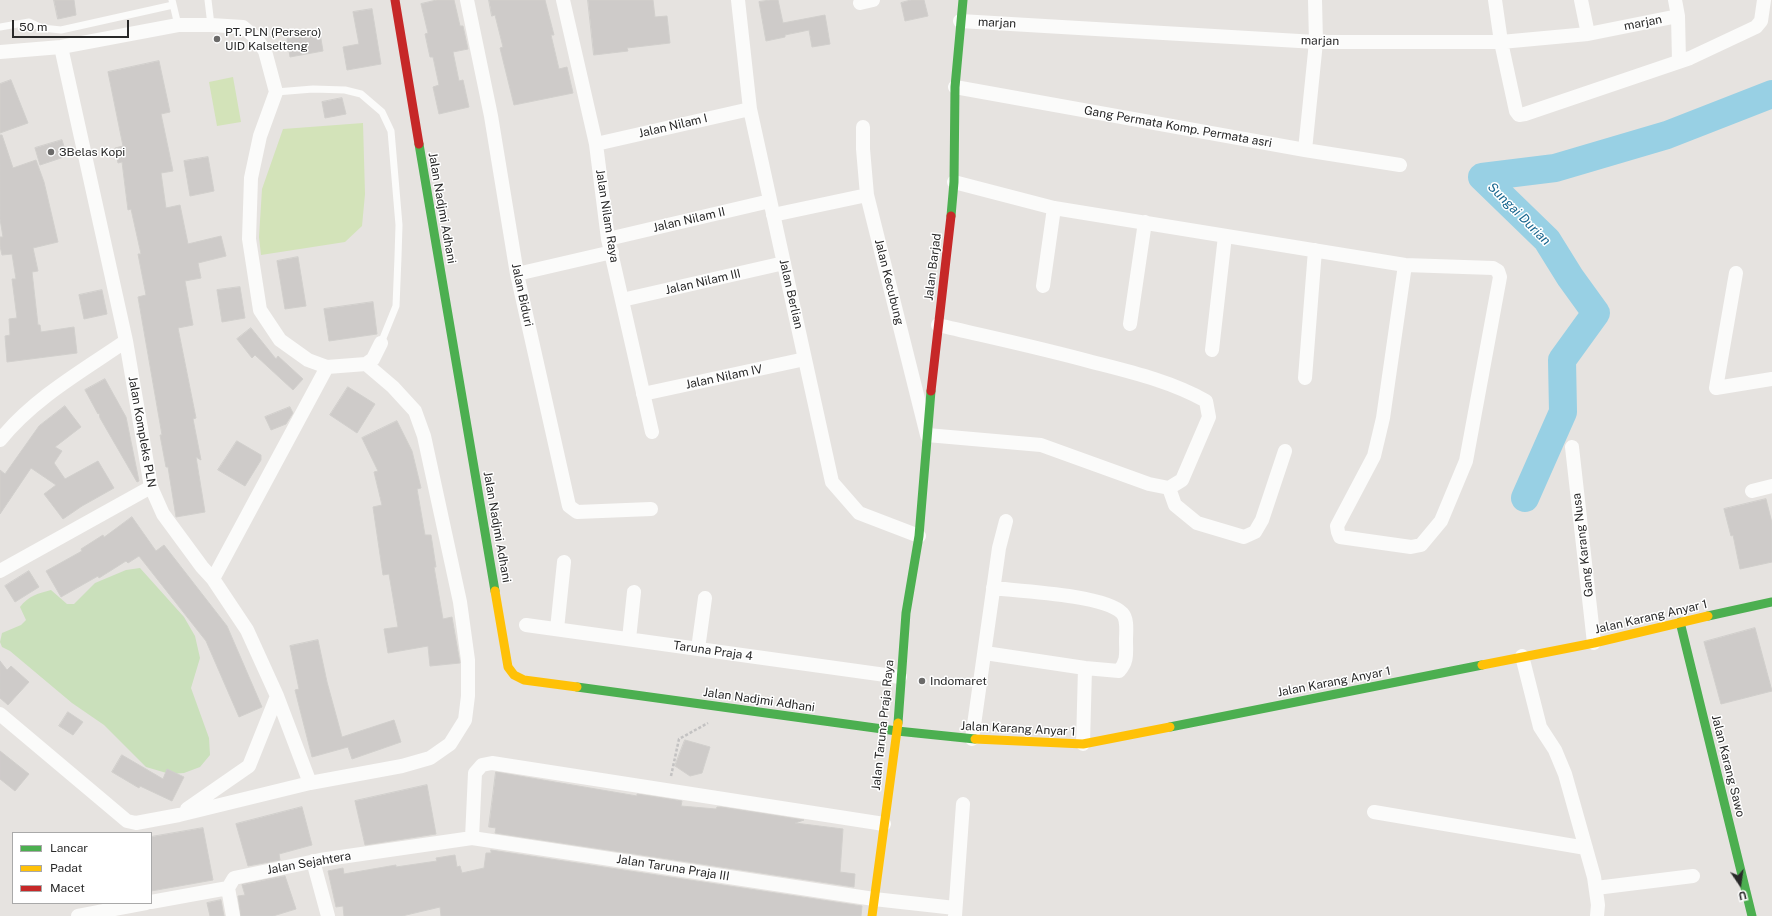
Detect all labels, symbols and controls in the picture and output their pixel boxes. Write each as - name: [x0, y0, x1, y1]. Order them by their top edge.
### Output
- scale bar: [14, 12, 131, 38]
- street label: marjan: [1623, 12, 1663, 34]
- street label: marjan: [977, 15, 1017, 31]
- text: 50 m: [19, 20, 47, 34]
- place label: PT. PLN (Persero) UID Kalselteng: [225, 25, 321, 53]
- street label: marjan: [1301, 33, 1339, 49]
- marker: PT. PLN (Persero) UID Kalselteng: [212, 34, 222, 44]
- street label: Gang Permata Komp. Permata asri: [1083, 103, 1273, 151]
- street label: Jalan Nilam I: [637, 111, 709, 141]
- place label: 3Belas Kopi: [59, 145, 125, 159]
- marker: 3Belas Kopi: [46, 147, 56, 157]
- street label: Jalan Nadjmi Adhani: [425, 151, 459, 265]
- street label: Jalan Nilam Raya: [593, 168, 621, 264]
- water label: Sungai Durian: [1484, 179, 1554, 249]
- street label: Jalan Nilam II: [651, 205, 727, 235]
- street label: Jalan Barjad: [922, 233, 944, 301]
- street label: Jalan Kecubung: [871, 238, 907, 326]
- street label: Jalan Berlian: [776, 258, 806, 330]
- street label: Jalan Biduri: [508, 262, 536, 328]
- street label: Jalan Nilam III: [664, 266, 742, 298]
- street label: Jalan Nilam IV: [684, 362, 764, 392]
- street label: Jalan Kompleks PLN: [125, 375, 159, 489]
- street label: Jalan Nadjmi Adhani: [480, 470, 514, 584]
- street label: Gang Karang Nusa: [1569, 492, 1597, 598]
- street label: Jalan Karang Anyar 1: [1593, 597, 1709, 637]
- street label: Taruna Praja 4: [672, 638, 754, 664]
- street label: Jalan Taruna Praja Raya: [869, 659, 897, 791]
- street label: Jalan Karang Anyar 1: [1276, 664, 1392, 700]
- place label: Indomaret: [930, 674, 987, 688]
- marker: Indomaret: [917, 676, 927, 686]
- street label: Jalan Nadjmi Adhani: [702, 685, 816, 715]
- street label: Jalan Karang Sawo: [1708, 713, 1748, 819]
- street label: Jalan Karang Anyar 1: [960, 719, 1076, 739]
- legend: [12, 832, 152, 904]
- text: Lancar: [50, 841, 88, 855]
- street label: Jalan Sejahtera: [266, 849, 352, 877]
- street label: Jalan Taruna Praja III: [615, 852, 731, 884]
- text: Padat: [50, 861, 82, 875]
- north arrow: [1720, 864, 1760, 904]
- text: Macet: [50, 881, 85, 895]
- text: U: [1737, 889, 1748, 902]

